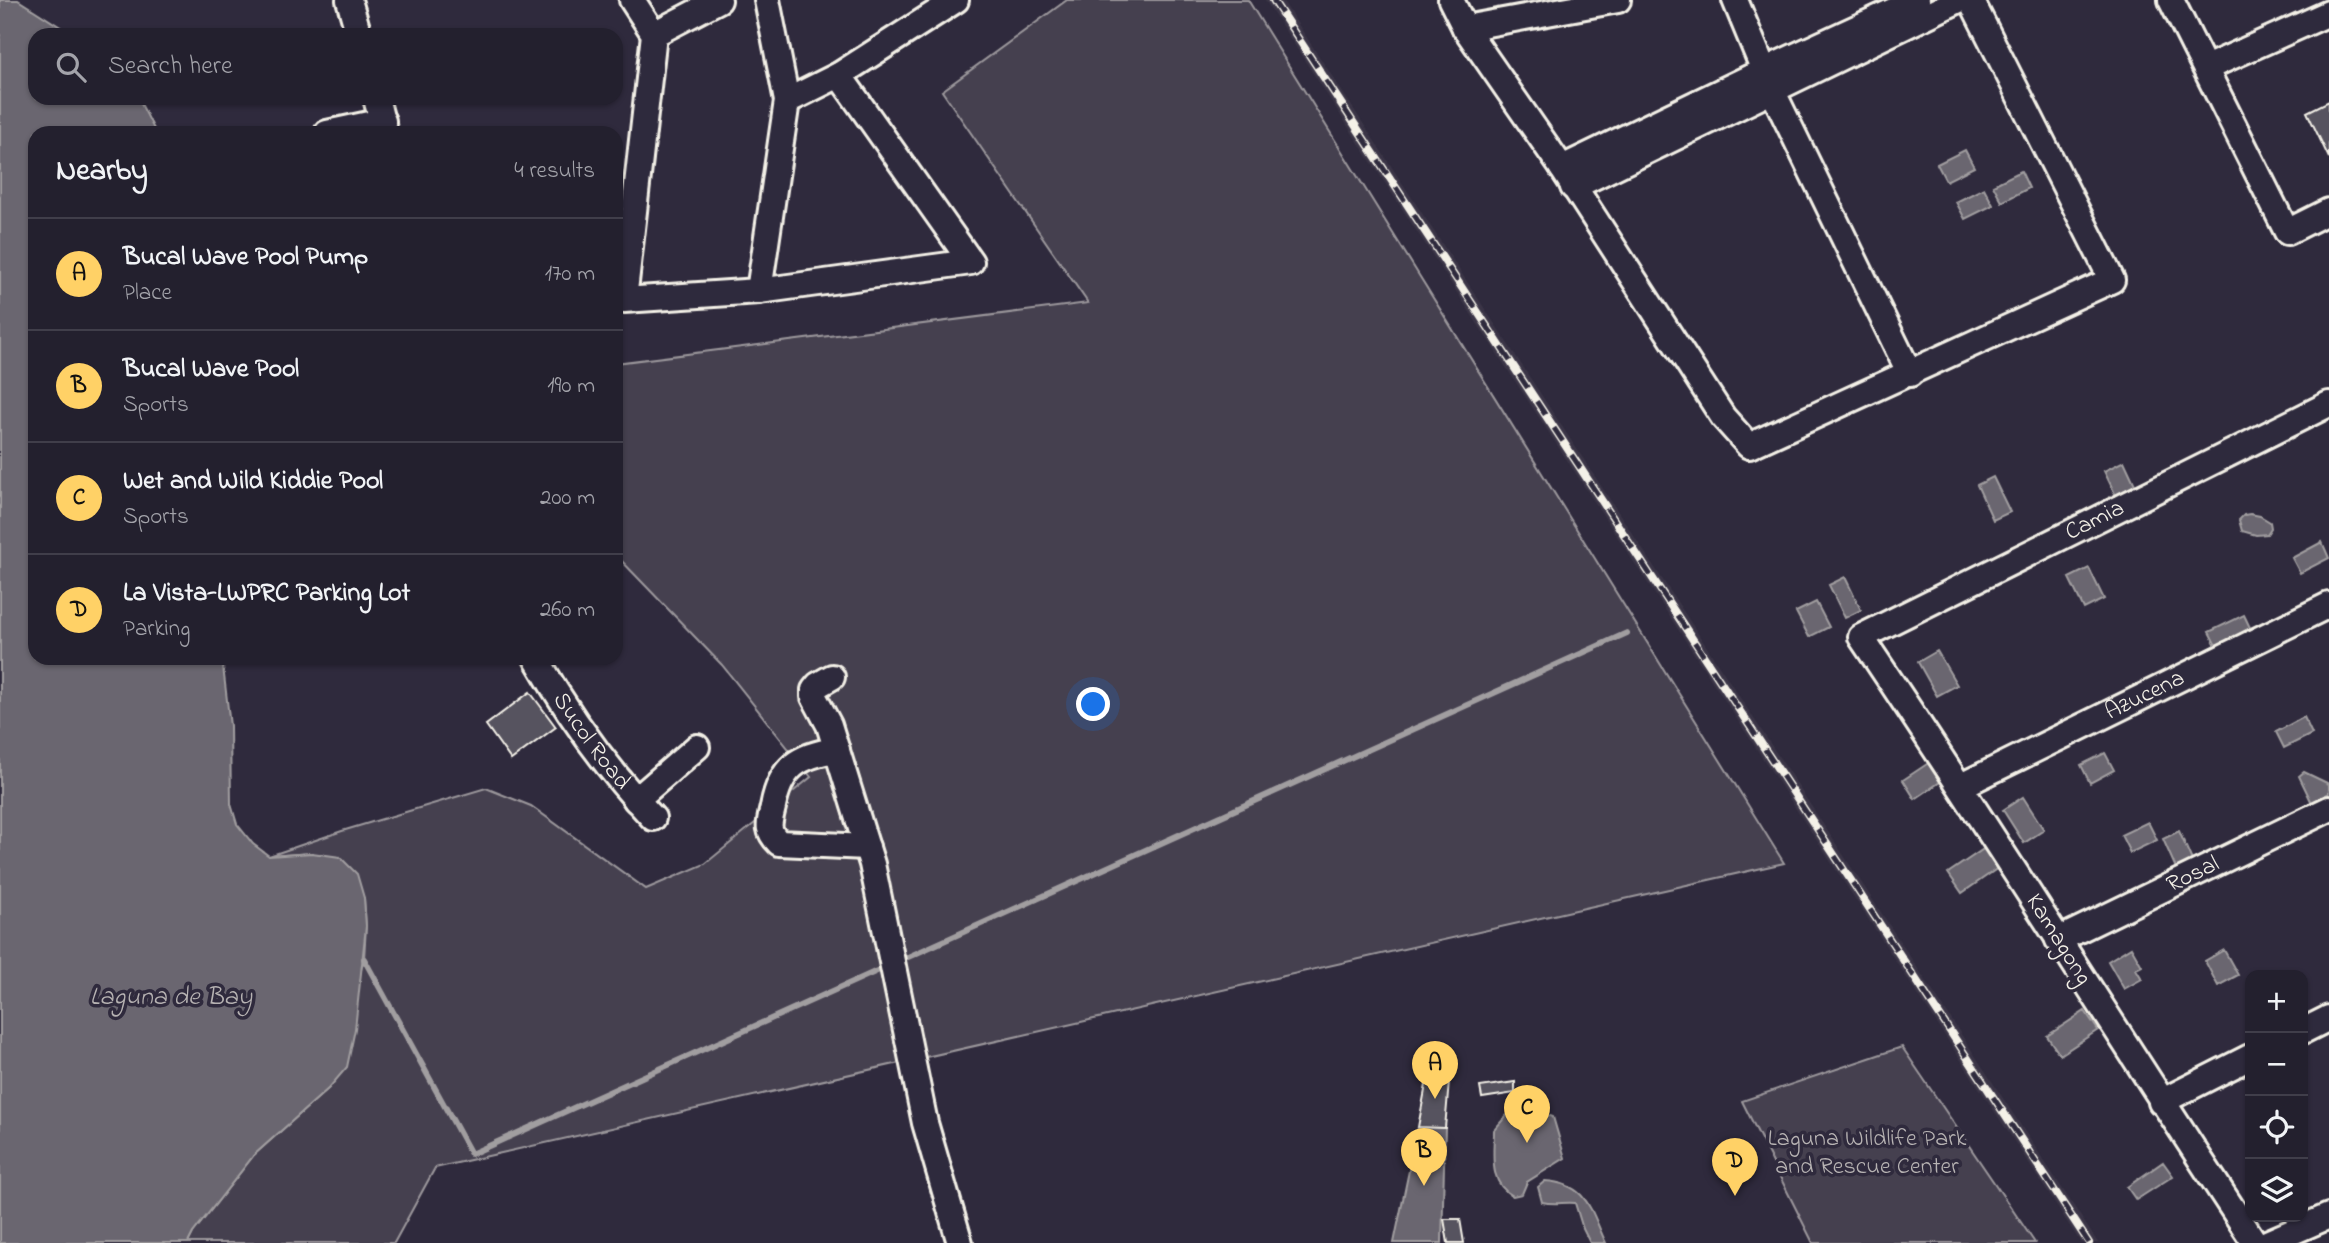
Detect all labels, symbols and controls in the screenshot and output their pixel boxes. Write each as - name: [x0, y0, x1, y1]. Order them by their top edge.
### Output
- search box: [28, 28, 623, 105]
- icon: search: [52, 48, 90, 86]
- text: Search here: [108, 48, 233, 86]
- text: Nearby: [56, 150, 148, 194]
- text: 4 results: [514, 155, 595, 188]
- text: Bucal Wave Pool Pump: [123, 239, 368, 277]
- text: A: [72, 258, 86, 291]
- text: 170 m: [545, 258, 595, 291]
- text: Place: [123, 277, 172, 310]
- text: Bucal Wave Pool: [123, 351, 299, 389]
- text: B: [71, 370, 87, 403]
- text: 190 m: [547, 370, 595, 403]
- text: Sports: [123, 389, 189, 422]
- text: Wet and Wild Kiddie Pool: [123, 463, 383, 501]
- text: C: [73, 482, 85, 515]
- text: 200 m: [540, 482, 595, 515]
- street label: Camia: [2059, 491, 2130, 550]
- text: Sports: [123, 501, 189, 534]
- text: La Vista-LWPRC Parking Lot: [123, 575, 410, 613]
- text: D: [71, 594, 87, 627]
- text: 260 m: [540, 594, 595, 627]
- text: Parking: [123, 613, 190, 646]
- street label: Azucena: [2099, 661, 2191, 730]
- street label: Sucol Road: [543, 686, 639, 798]
- your location: [1076, 687, 1110, 721]
- street label: Rosal: [2161, 847, 2225, 902]
- street label: Kamagong: [2016, 887, 2100, 993]
- map controls: [2245, 970, 2308, 1222]
- button: +: [2245, 970, 2308, 1033]
- water label: Laguna de Bay: [90, 979, 253, 1017]
- button: −: [2245, 1033, 2308, 1096]
- pin: A: [1412, 1041, 1458, 1099]
- pin: C: [1504, 1085, 1550, 1143]
- button: locate: [2245, 1096, 2308, 1159]
- park label: Laguna Wildlife Park and Rescue Center: [1768, 1122, 1967, 1185]
- pin: B: [1401, 1128, 1447, 1186]
- pin: D: [1712, 1138, 1758, 1196]
- button: layers: [2245, 1159, 2308, 1222]

